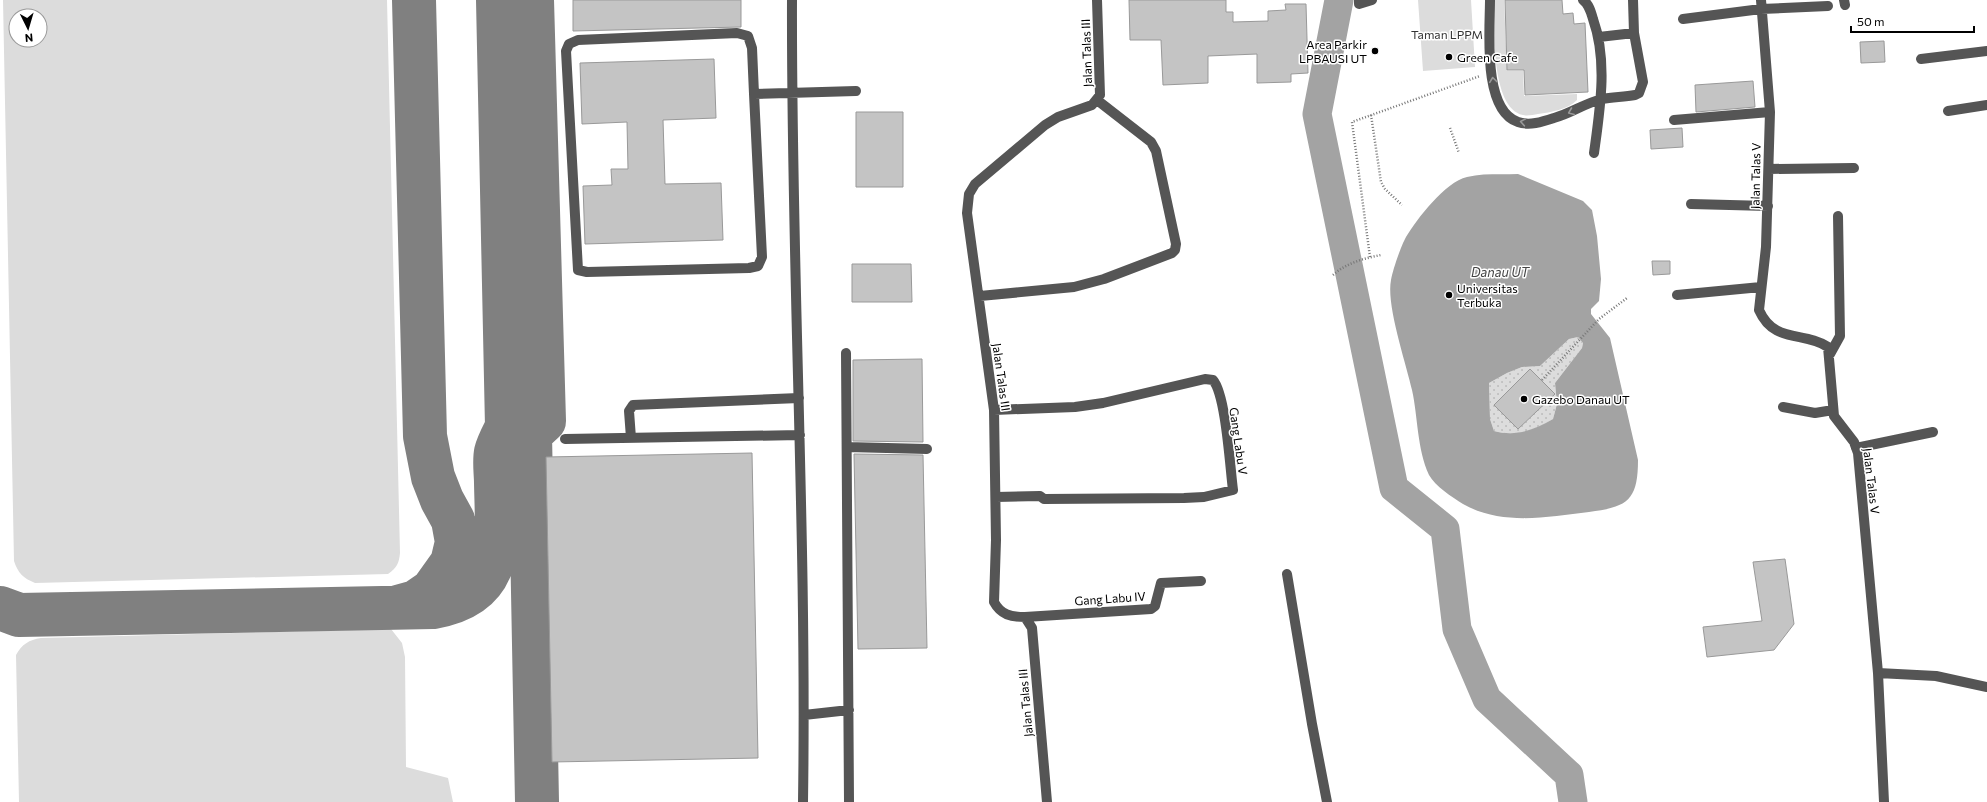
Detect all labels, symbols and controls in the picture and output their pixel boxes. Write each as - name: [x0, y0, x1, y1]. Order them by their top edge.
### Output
- north arrow: [8, 8, 48, 48]
- scale bar: [1851, 8, 1974, 34]
- text: 50 m: [1857, 14, 1885, 28]
- street label: Jalan Talas III: [1078, 19, 1095, 87]
- park label: Taman LPPM: [1411, 27, 1483, 41]
- text: N: [24, 32, 34, 45]
- place label: Area Parkir LPBAUSI UT: [1299, 37, 1367, 65]
- marker: Area Parkir LPBAUSI UT: [1370, 46, 1380, 56]
- place label: Green Cafe: [1457, 50, 1518, 64]
- marker: Green Cafe: [1444, 52, 1454, 62]
- one-way arrow: [1488, 77, 1497, 83]
- one-way arrow: [1567, 107, 1574, 115]
- one-way arrow: [1520, 118, 1526, 127]
- street label: Jalan Talas V: [1747, 143, 1764, 209]
- water label: Danau UT: [1471, 264, 1531, 280]
- place label: Universitas Terbuka: [1457, 281, 1518, 309]
- marker: Universitas Terbuka: [1444, 290, 1454, 300]
- street label: Jalan Talas III: [989, 342, 1014, 412]
- place label: Gazebo Danau UT: [1532, 392, 1630, 406]
- marker: Gazebo Danau UT: [1519, 394, 1529, 404]
- street label: Gang Labu V: [1227, 406, 1251, 476]
- street label: Jalan Talas V: [1860, 447, 1883, 515]
- street label: Gang Labu IV: [1074, 589, 1146, 607]
- street label: Jalan Talas III: [1015, 668, 1036, 738]

